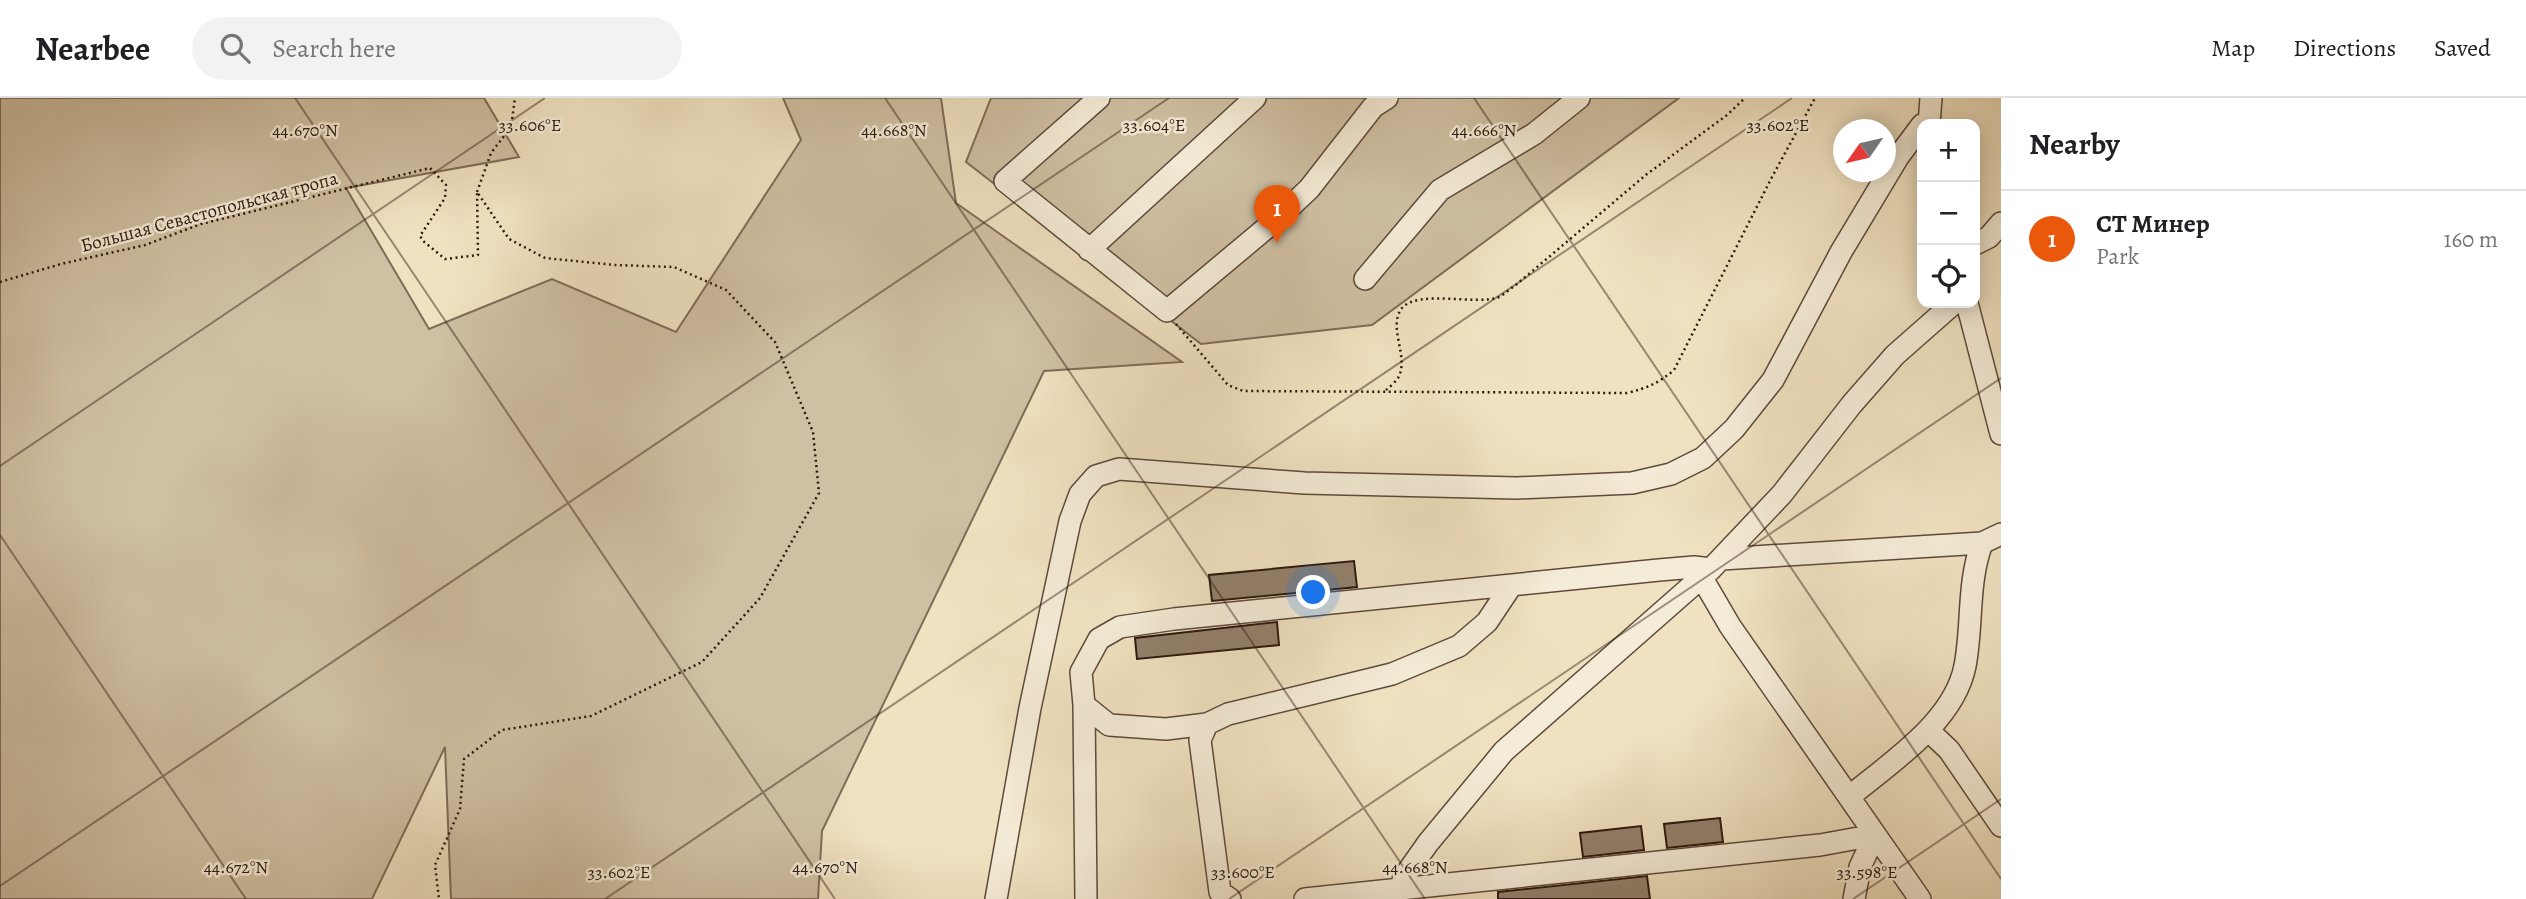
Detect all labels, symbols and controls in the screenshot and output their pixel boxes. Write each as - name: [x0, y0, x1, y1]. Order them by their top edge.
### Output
- search box: [192, 17, 682, 80]
- text: Nearbee: [35, 26, 150, 71]
- icon: search: [216, 29, 254, 67]
- text: Search here: [272, 31, 396, 66]
- text: Map: [2211, 32, 2255, 64]
- text: Directions: [2293, 32, 2396, 64]
- text: Saved: [2434, 32, 2491, 64]
- text: 33.606°E: [499, 113, 561, 137]
- text: 33.604°E: [1123, 113, 1185, 137]
- text: 33.602°E: [1747, 113, 1810, 137]
- text: 44.670°N: [272, 118, 338, 142]
- text: 44.668°N: [861, 118, 927, 142]
- text: 44.666°N: [1451, 118, 1517, 142]
- north arrow: [1833, 119, 1896, 182]
- map controls: [1917, 119, 1980, 308]
- button: +: [1917, 119, 1980, 182]
- text: Nearby: [2029, 124, 2120, 164]
- street label: Большая Севастопольская тропа: [78, 165, 341, 259]
- button: −: [1917, 182, 1980, 245]
- pin: 1: [1254, 185, 1300, 243]
- text: СТ Минер: [2096, 206, 2210, 241]
- text: 1: [2048, 224, 2056, 255]
- text: 160 m: [2444, 224, 2498, 255]
- text: Park: [2096, 241, 2139, 272]
- button: locate: [1917, 245, 1980, 308]
- your location: [1296, 575, 1330, 609]
- text: 44.672°N: [204, 855, 268, 879]
- text: 44.670°N: [792, 855, 858, 879]
- text: 44.668°N: [1382, 855, 1448, 879]
- text: 33.602°E: [588, 860, 651, 884]
- text: 33.600°E: [1211, 860, 1275, 884]
- text: 33.598°E: [1836, 860, 1898, 884]

